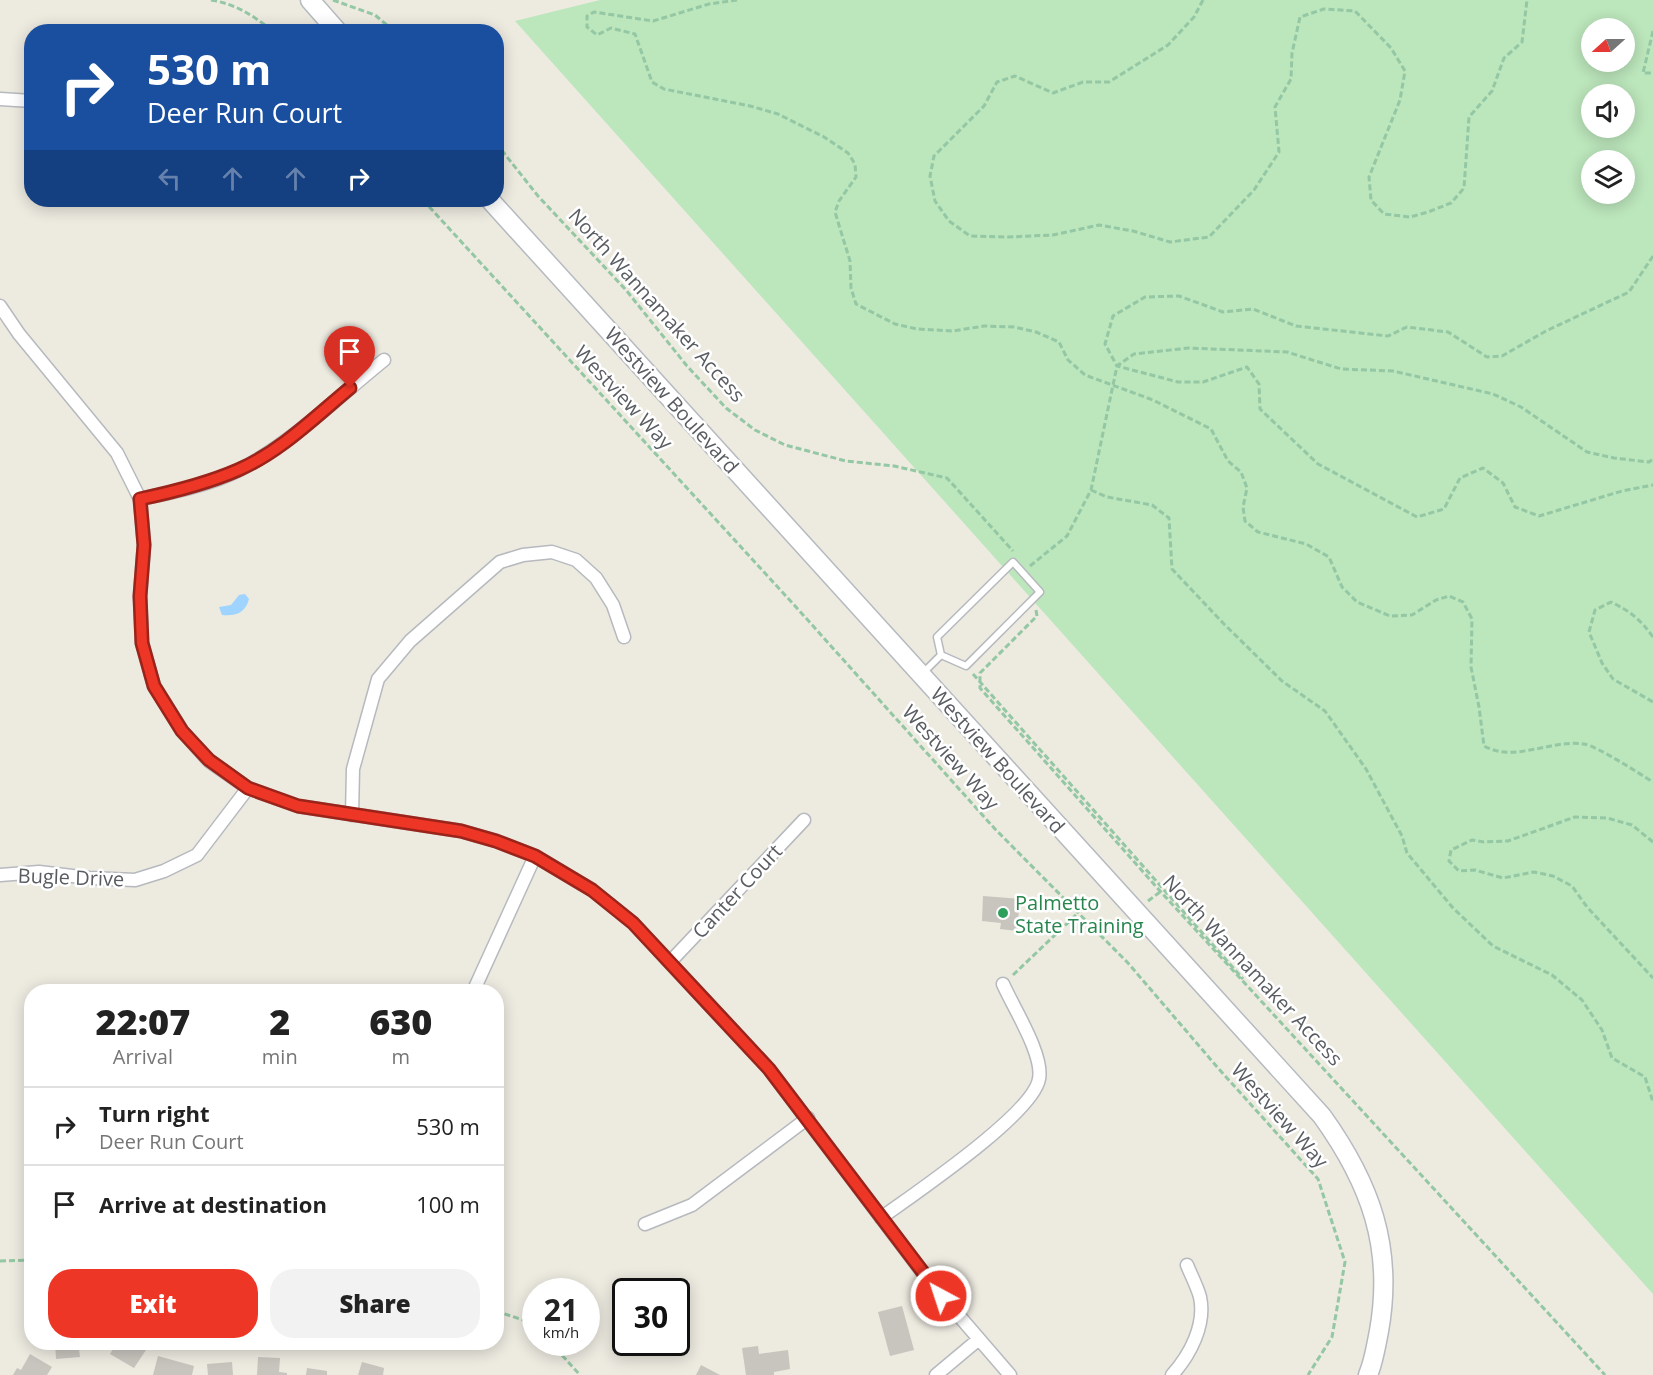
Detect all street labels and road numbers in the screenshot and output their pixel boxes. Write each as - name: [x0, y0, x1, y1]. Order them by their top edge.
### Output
- street label: North Wannamaker Access: [563, 202, 751, 408]
- street label: Westview Boulevard: [599, 321, 745, 479]
- street label: Westview Way: [569, 339, 680, 456]
- street label: Westview Boulevard: [925, 681, 1071, 839]
- street label: Westview Way: [896, 699, 1006, 816]
- street label: Canter Court: [686, 838, 788, 944]
- street label: Bugle Drive: [17, 862, 125, 892]
- street label: North Wannamaker Access: [1157, 869, 1349, 1071]
- street label: Westview Way: [1225, 1057, 1335, 1174]

